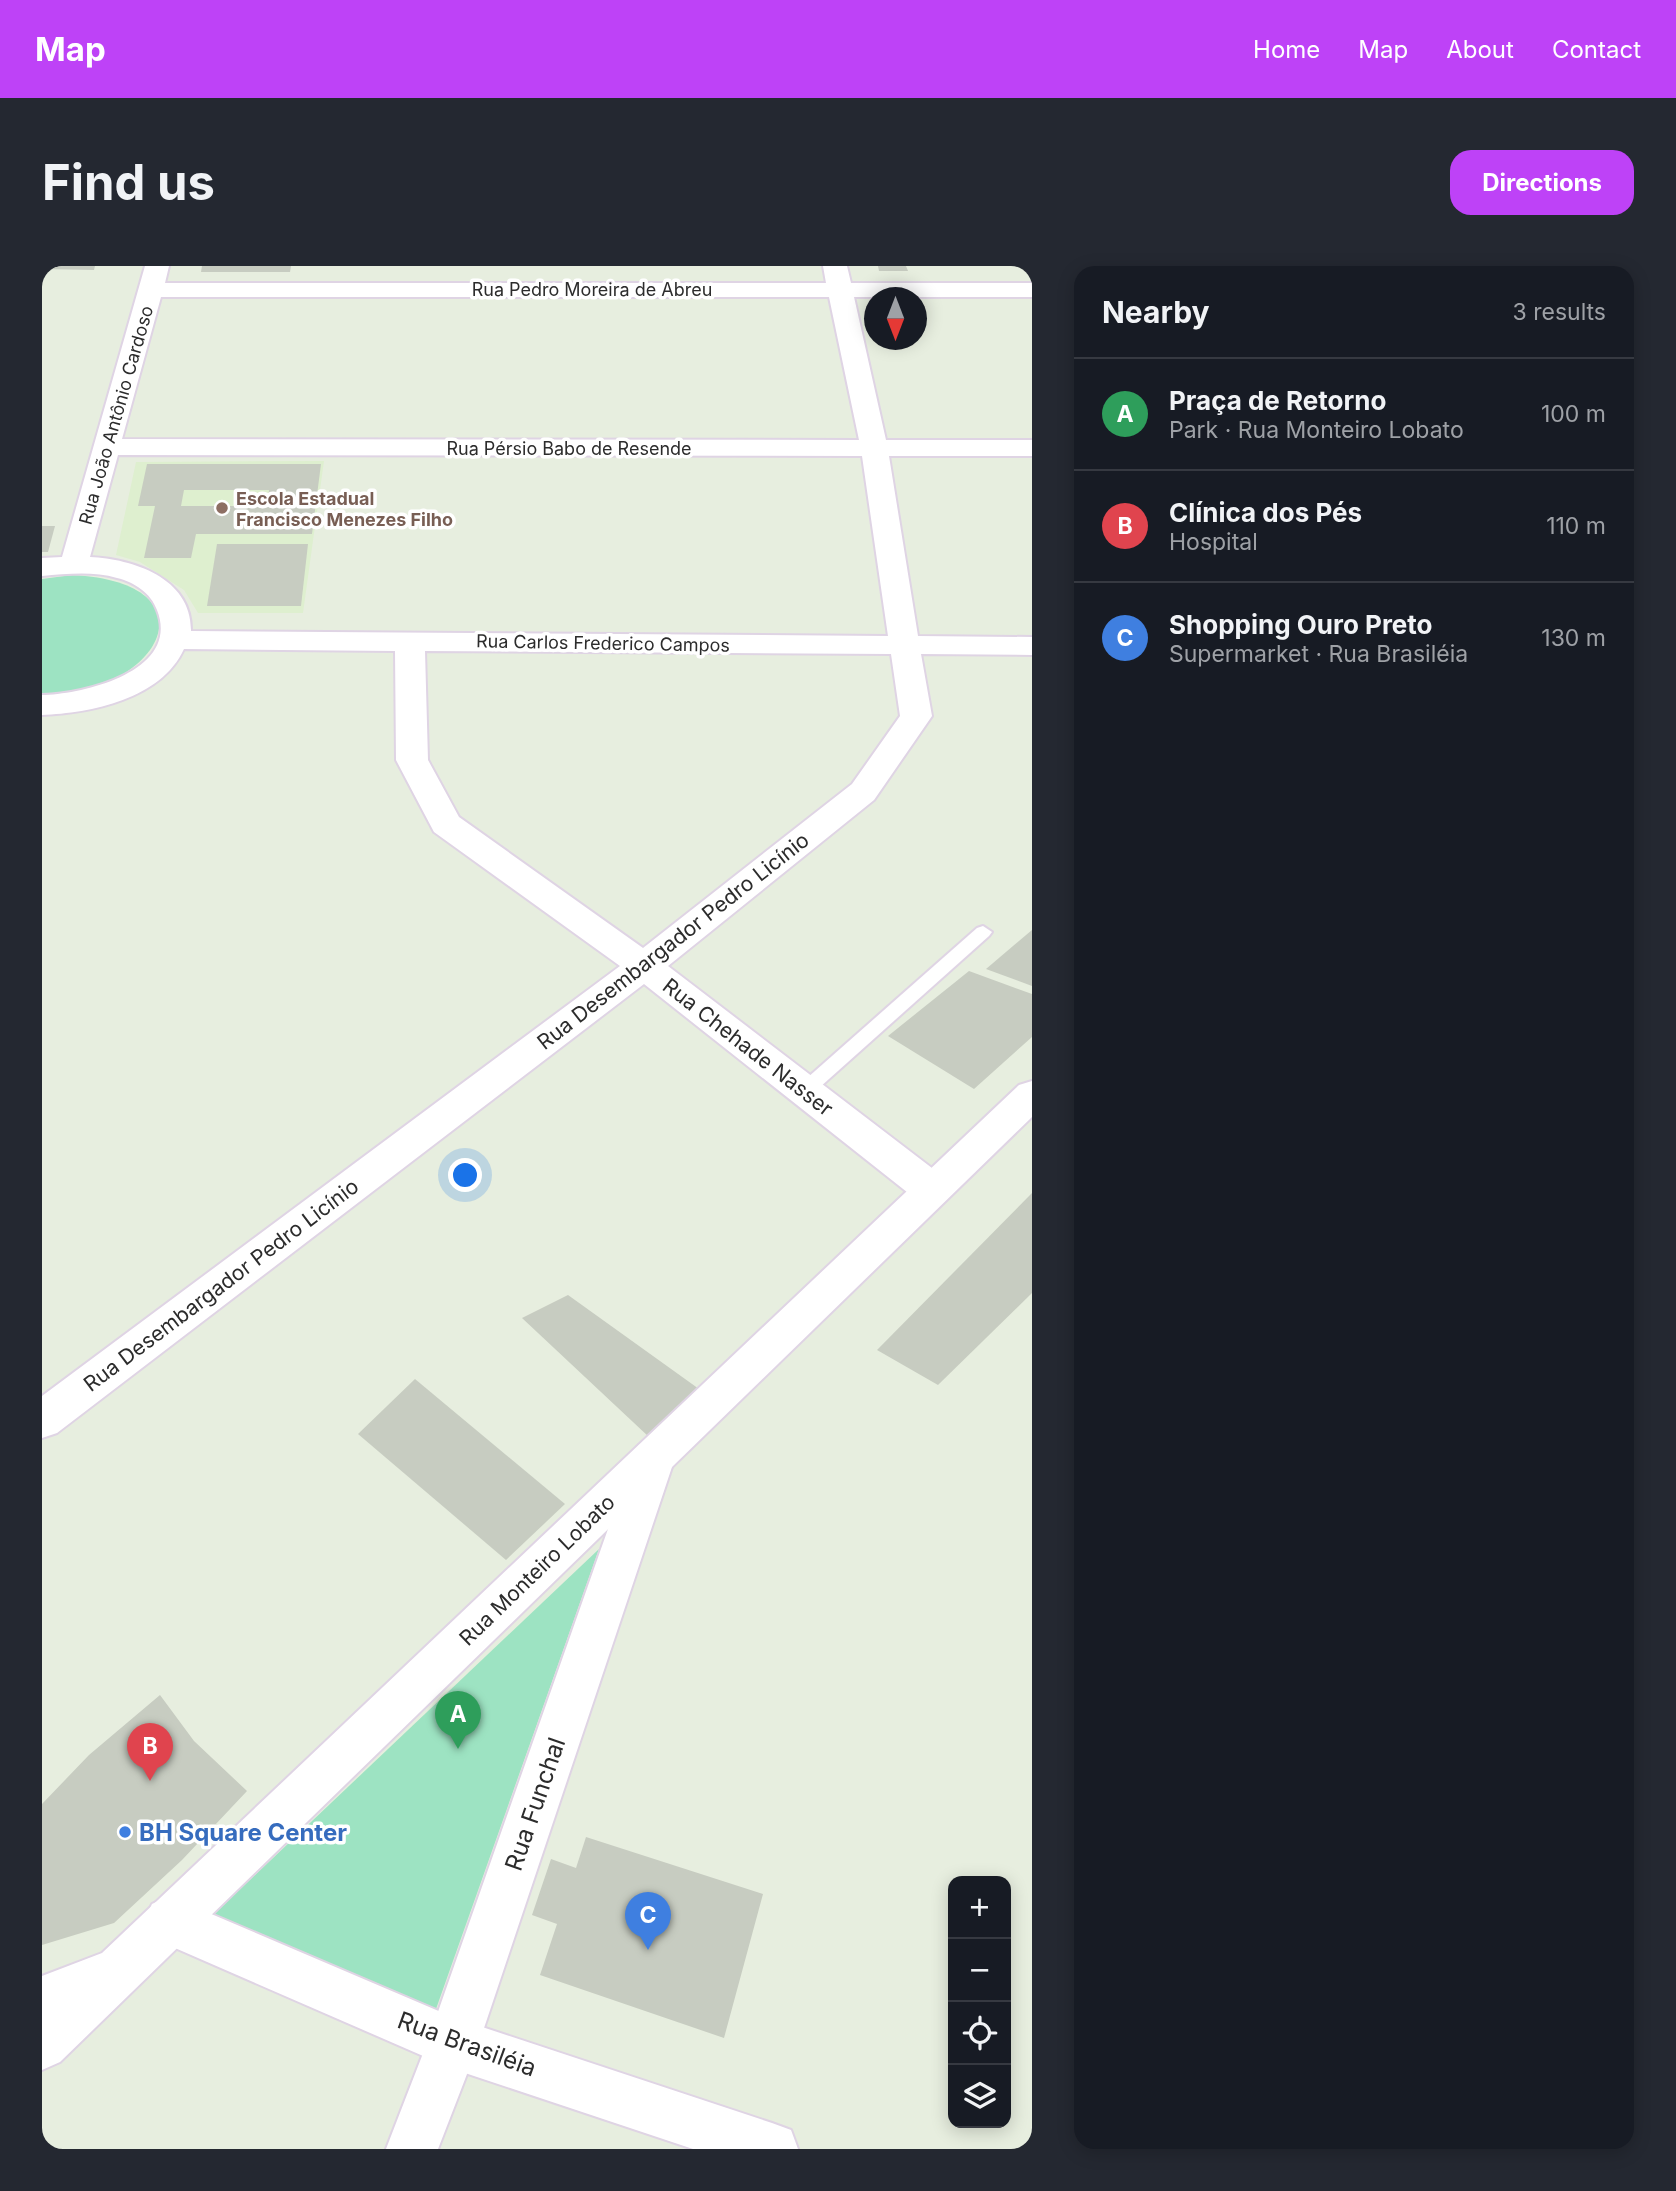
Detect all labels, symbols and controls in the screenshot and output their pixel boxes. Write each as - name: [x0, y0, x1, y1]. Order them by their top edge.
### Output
- text: Map: [35, 29, 106, 69]
- text: Home: [1253, 35, 1320, 64]
- text: Map: [1358, 35, 1408, 64]
- text: About: [1446, 35, 1514, 64]
- text: Contact: [1552, 35, 1641, 64]
- button: Directions: [1450, 150, 1634, 215]
- text: Find us: [42, 153, 215, 212]
- street label: Rua Pedro Moreira de Abreu: [472, 279, 712, 300]
- north arrow: [864, 287, 927, 350]
- text: Nearby: [1102, 294, 1210, 330]
- text: 3 results: [1513, 298, 1606, 326]
- street label: Rua João Antônio Cardoso: [75, 303, 157, 527]
- text: Praça de Retorno: [1169, 385, 1386, 416]
- text: A: [1116, 400, 1134, 428]
- text: 100 m: [1541, 400, 1606, 428]
- text: Park · Rua Monteiro Lobato: [1169, 416, 1464, 444]
- street label: Rua Pérsio Babo de Resende: [446, 438, 692, 459]
- place label: Escola Estadual Francisco Menezes Filho: [236, 488, 453, 530]
- text: Clínica dos Pés: [1169, 497, 1362, 528]
- marker: Escola Estadual Francisco Menezes Filho: [214, 500, 230, 516]
- text: B: [1117, 512, 1133, 540]
- text: 110 m: [1546, 512, 1606, 540]
- text: Hospital: [1169, 528, 1258, 556]
- text: Shopping Ouro Preto: [1169, 609, 1433, 640]
- text: C: [1116, 624, 1134, 652]
- text: 130 m: [1541, 624, 1606, 652]
- street label: Rua Carlos Frederico Campos: [476, 630, 730, 656]
- text: Supermarket · Rua Brasiléia: [1169, 640, 1468, 668]
- street label: Rua Desembargador Pedro Licínio: [532, 827, 814, 1055]
- street label: Rua Chehade Nasser: [658, 973, 838, 1121]
- your location: [448, 1158, 482, 1192]
- street label: Rua Desembargador Pedro Licínio: [79, 1173, 363, 1397]
- street label: Rua Monteiro Lobato: [454, 1489, 620, 1651]
- pin: A: [435, 1691, 481, 1749]
- pin: B: [127, 1723, 173, 1781]
- street label: Rua Funchal: [499, 1734, 571, 1874]
- place label: BH Square Center: [139, 1818, 347, 1847]
- marker: BH Square Center: [117, 1824, 133, 1840]
- map controls: [948, 1876, 1011, 2128]
- button: +: [948, 1876, 1011, 1939]
- pin: C: [625, 1892, 671, 1950]
- button: −: [948, 1939, 1011, 2002]
- button: locate: [948, 2002, 1011, 2065]
- street label: Rua Brasiléia: [394, 2005, 540, 2083]
- button: layers: [948, 2065, 1011, 2128]

